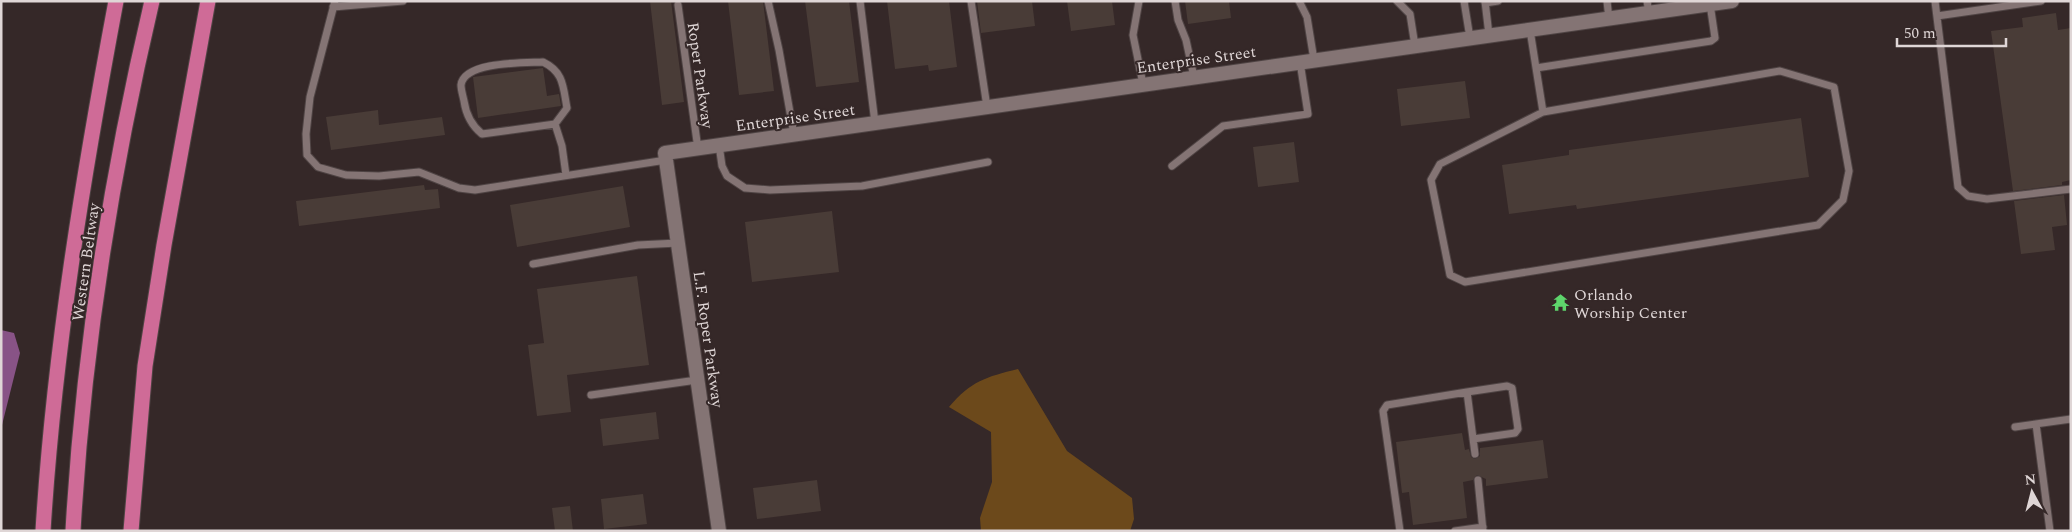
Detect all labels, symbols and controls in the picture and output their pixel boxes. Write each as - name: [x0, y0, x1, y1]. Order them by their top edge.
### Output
- scale bar: [1897, 15, 2006, 47]
- street label: Roper Parkway: [681, 21, 720, 131]
- text: 50 m: [1904, 22, 1936, 45]
- street label: Enterprise Street: [1135, 40, 1258, 80]
- street label: Enterprise Street: [734, 98, 857, 138]
- street label: Western Beltway: [66, 200, 106, 323]
- street label: L.F. Roper Parkway: [687, 269, 730, 410]
- place label: Orlando Worship Center: [1574, 283, 1687, 325]
- temple icon: Orlando Worship Center: [1550, 293, 1570, 313]
- north arrow: [2007, 467, 2057, 517]
- text: N: [2024, 468, 2037, 491]

